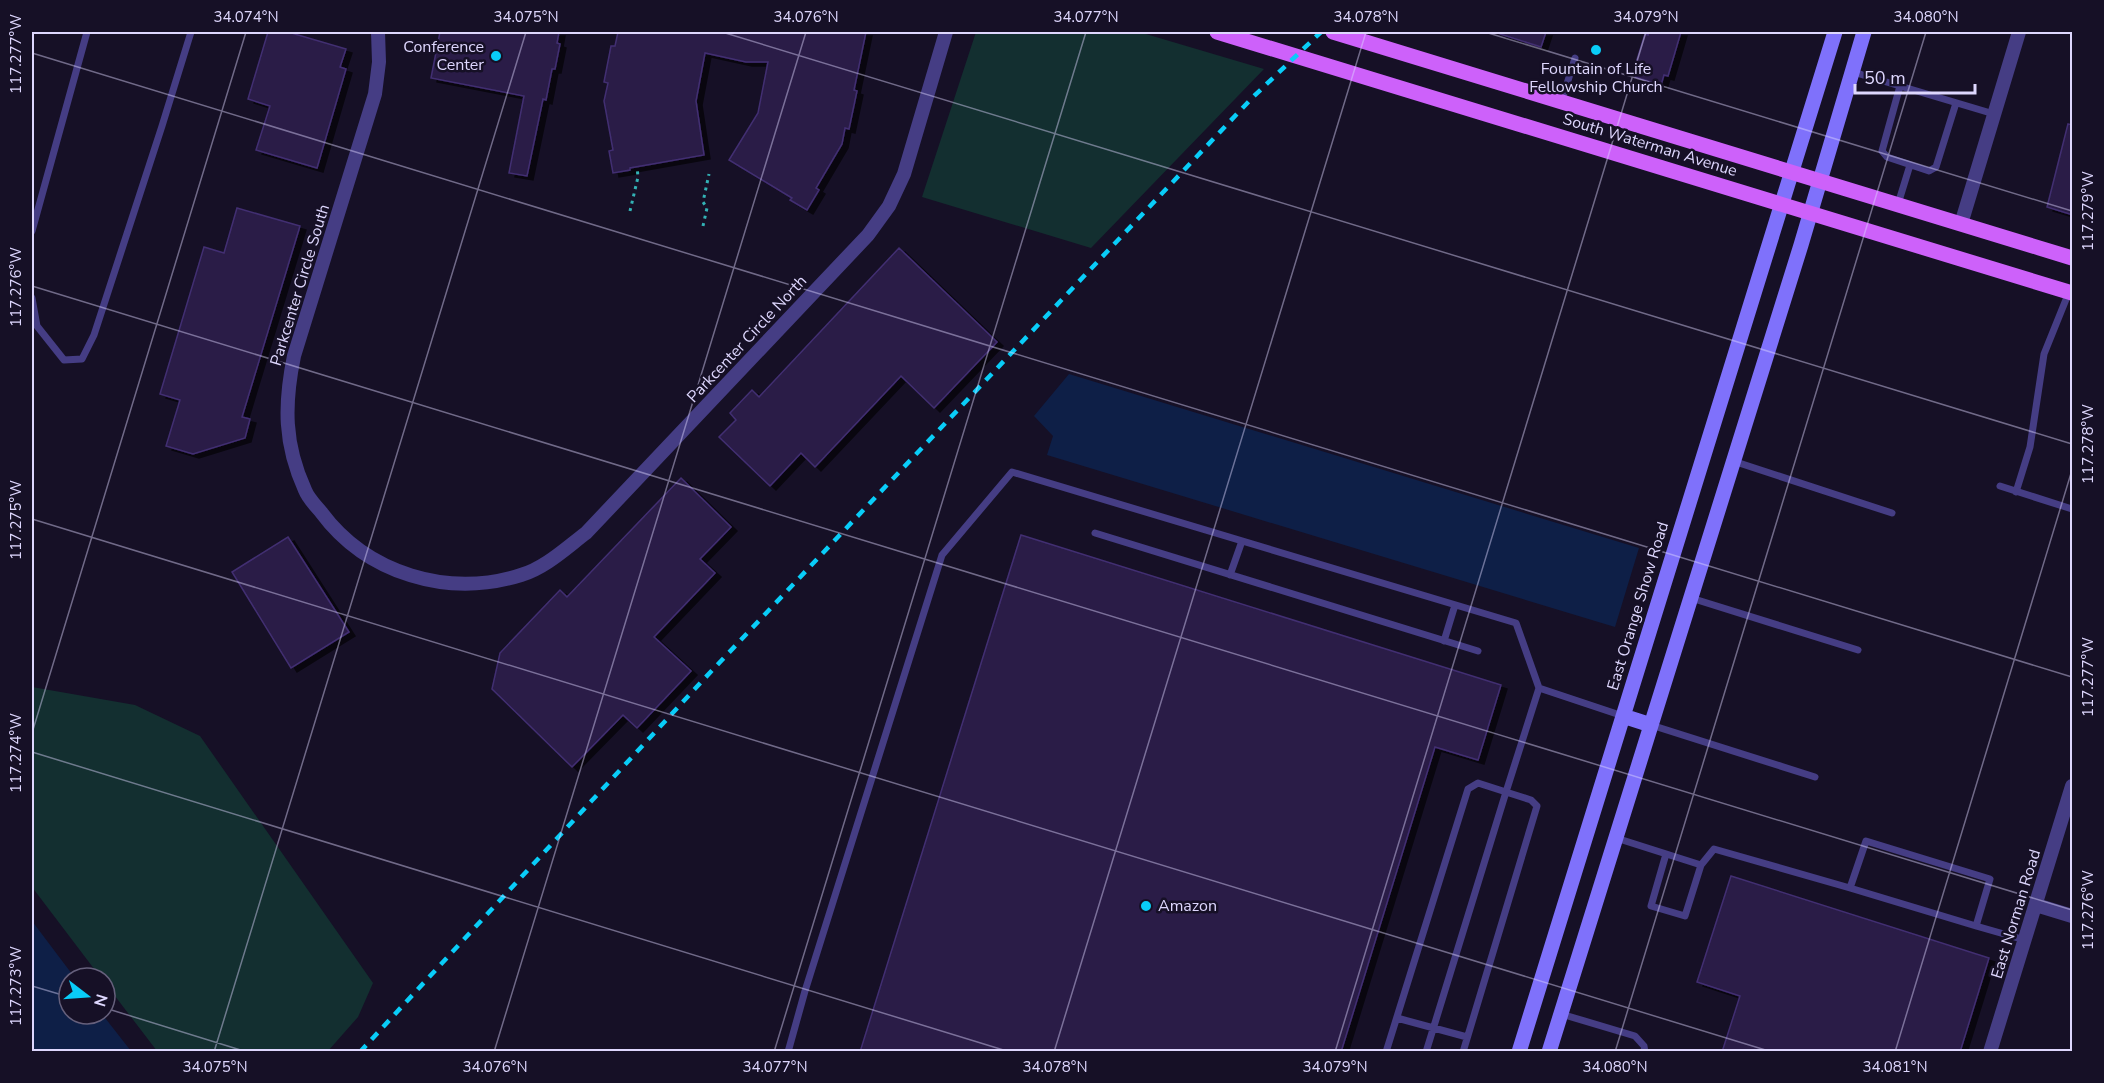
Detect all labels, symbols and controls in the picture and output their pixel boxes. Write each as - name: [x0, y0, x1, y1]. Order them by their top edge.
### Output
- text: 34.074°N: [213, 7, 279, 27]
- text: 34.075°N: [493, 7, 559, 27]
- text: 34.076°N: [773, 7, 839, 27]
- text: 34.077°N: [1053, 7, 1119, 27]
- text: 34.078°N: [1333, 7, 1399, 27]
- text: 34.079°N: [1613, 7, 1679, 27]
- text: 34.080°N: [1893, 7, 1959, 27]
- text: 117.277°W: [6, 14, 26, 94]
- place label: Conference Center: [403, 36, 484, 76]
- marker: Fountain of Life Fellowship Church: [1589, 43, 1603, 57]
- marker: Conference Center: [489, 49, 503, 63]
- scale bar: [1855, 57, 1975, 95]
- place label: Fountain of Life Fellowship Church: [1529, 58, 1663, 98]
- text: 50 m: [1864, 66, 1906, 90]
- street label: South Waterman Avenue: [1560, 108, 1740, 182]
- text: 117.279°W: [2078, 171, 2098, 251]
- street label: Parkcenter Circle South: [265, 202, 335, 368]
- text: 117.276°W: [6, 247, 26, 327]
- street label: Parkcenter Circle North: [682, 270, 812, 408]
- text: 117.278°W: [2078, 404, 2098, 484]
- text: 117.275°W: [6, 480, 26, 560]
- street label: East Orange Show Road: [1602, 519, 1674, 693]
- text: 117.277°W: [2078, 637, 2098, 717]
- text: 117.274°W: [6, 713, 26, 793]
- street label: East Norman Road: [1986, 847, 2046, 981]
- text: 117.276°W: [2078, 870, 2098, 950]
- place label: Amazon: [1158, 895, 1217, 917]
- marker: Amazon: [1139, 899, 1153, 913]
- text: 117.273°W: [6, 946, 26, 1026]
- north arrow: [57, 966, 117, 1026]
- text: N: [88, 991, 113, 1009]
- text: 34.075°N: [182, 1057, 248, 1077]
- text: 34.076°N: [462, 1057, 528, 1077]
- text: 34.077°N: [742, 1057, 808, 1077]
- text: 34.078°N: [1022, 1057, 1088, 1077]
- text: 34.079°N: [1302, 1057, 1368, 1077]
- text: 34.080°N: [1582, 1057, 1648, 1077]
- text: 34.081°N: [1862, 1057, 1928, 1077]

